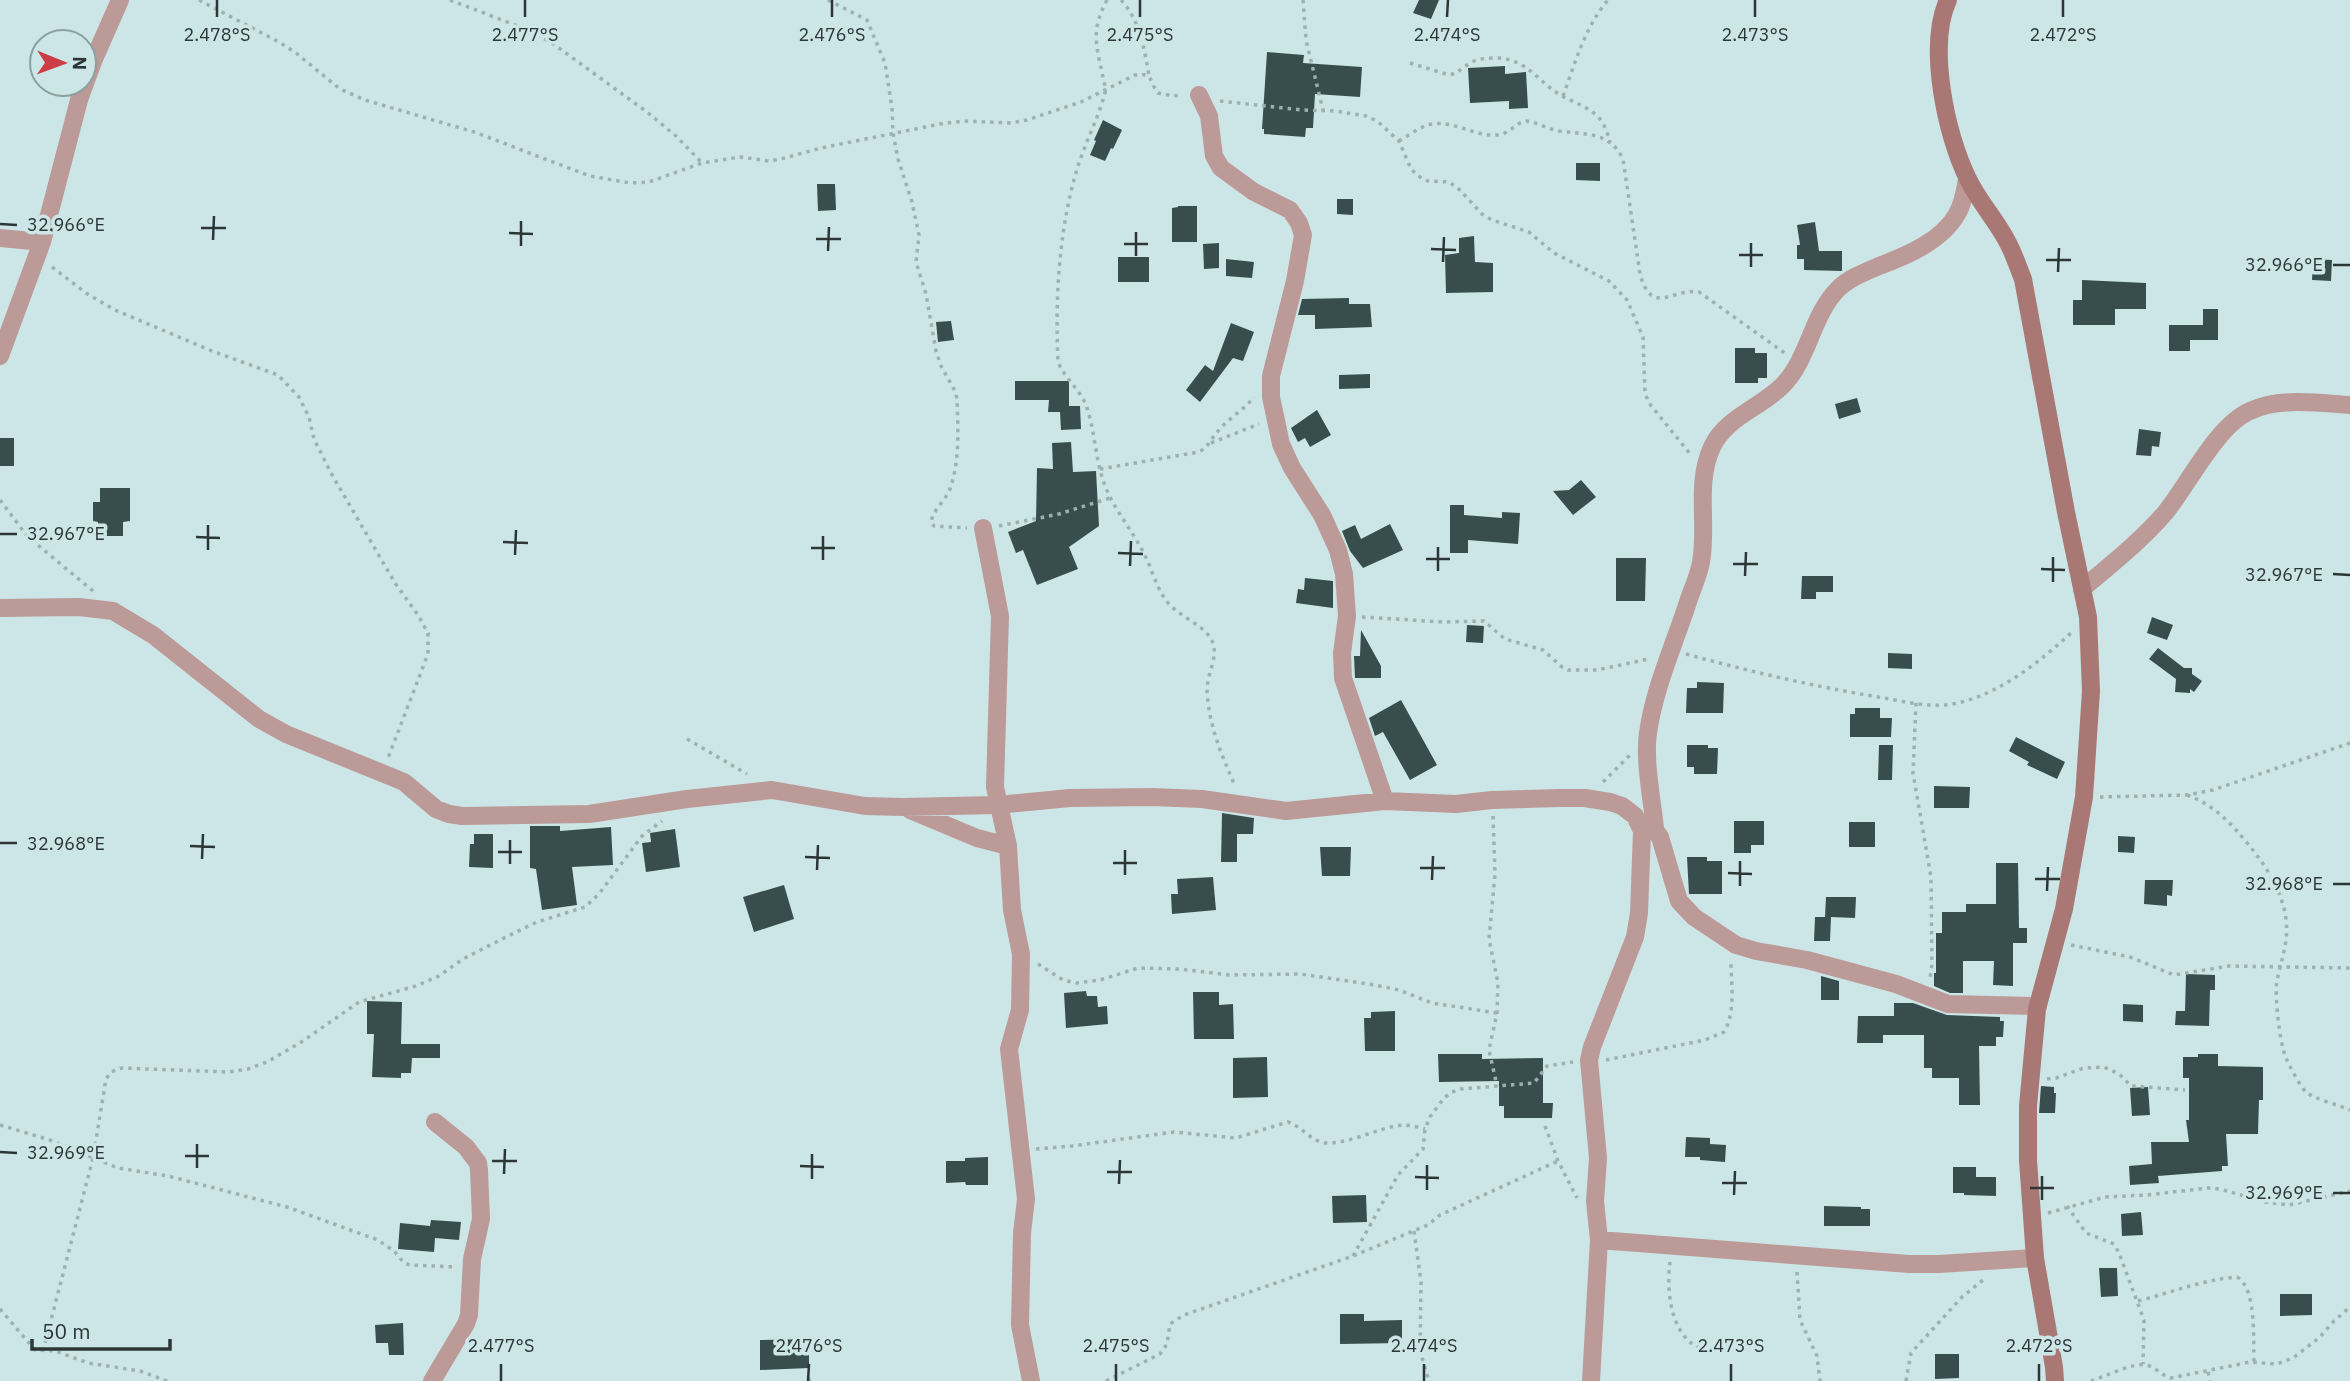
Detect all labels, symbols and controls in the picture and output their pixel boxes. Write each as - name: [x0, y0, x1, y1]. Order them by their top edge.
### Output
- text: 2.478°S: [184, 23, 250, 46]
- text: 2.477°S: [492, 23, 558, 46]
- text: 2.476°S: [799, 23, 865, 46]
- text: 2.475°S: [1107, 23, 1173, 46]
- text: 2.474°S: [1414, 23, 1480, 46]
- text: 2.473°S: [1722, 23, 1788, 46]
- text: 2.472°S: [2030, 23, 2096, 46]
- north arrow: [28, 28, 98, 98]
- text: N: [68, 56, 92, 70]
- text: 32.966°E: [27, 213, 105, 236]
- text: 32.966°E: [2245, 253, 2323, 276]
- text: 32.967°E: [27, 522, 105, 545]
- text: 32.967°E: [2245, 563, 2323, 586]
- text: 32.968°E: [27, 832, 105, 855]
- text: 32.968°E: [2245, 872, 2323, 895]
- text: 32.969°E: [27, 1141, 105, 1164]
- text: 32.969°E: [2245, 1181, 2323, 1204]
- scale bar: [32, 1308, 170, 1352]
- text: 50 m: [42, 1317, 91, 1345]
- text: 2.477°S: [468, 1334, 534, 1357]
- text: 2.476°S: [776, 1334, 842, 1357]
- text: 2.475°S: [1083, 1334, 1149, 1357]
- text: 2.474°S: [1391, 1334, 1457, 1357]
- text: 2.473°S: [1698, 1334, 1764, 1357]
- text: 2.472°S: [2006, 1334, 2072, 1357]

